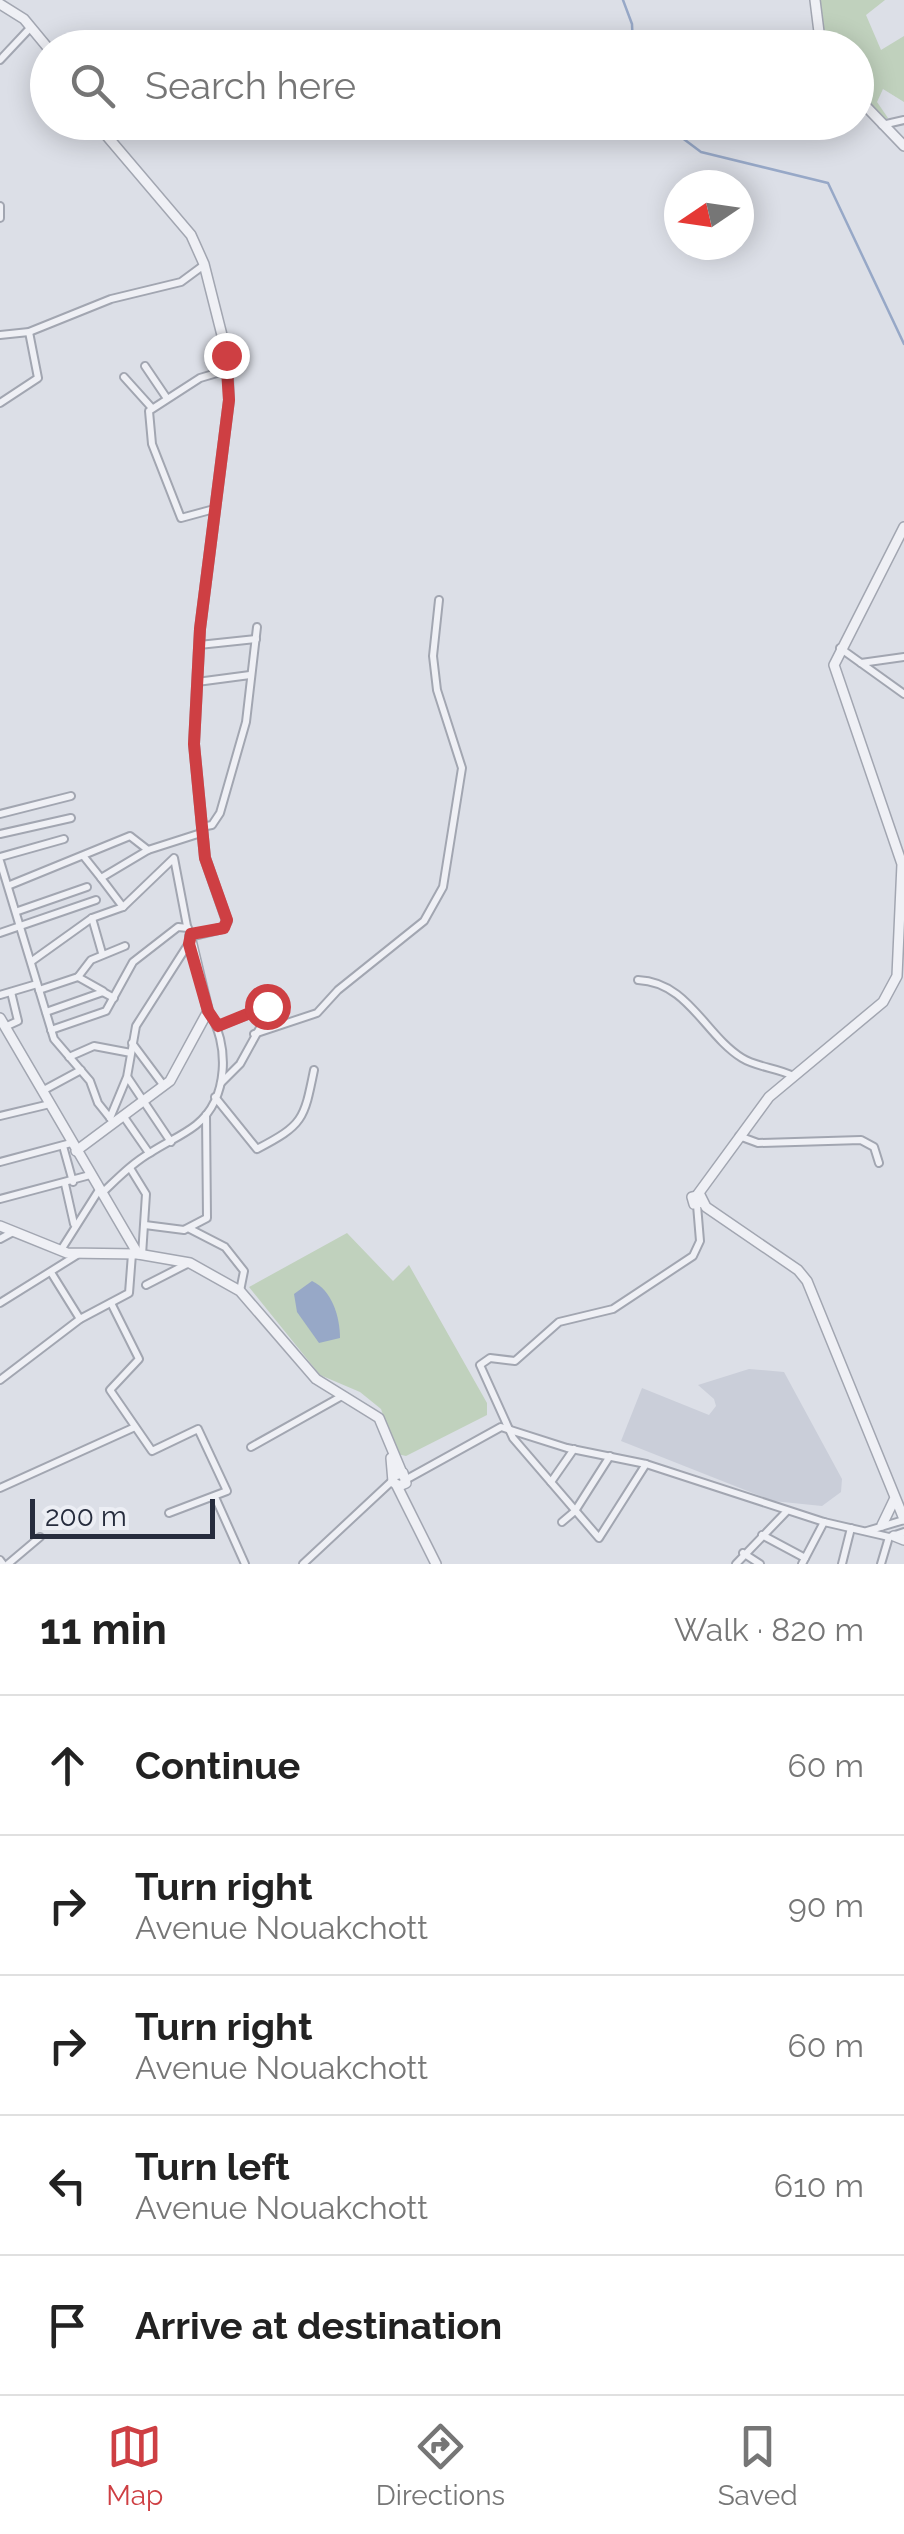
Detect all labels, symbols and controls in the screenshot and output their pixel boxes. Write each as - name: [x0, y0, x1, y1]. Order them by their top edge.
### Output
- search box: [30, 30, 874, 140]
- icon: search: [65, 58, 120, 113]
- text: Search here: [145, 63, 356, 108]
- north arrow: [664, 170, 754, 260]
- route end: [204, 333, 250, 379]
- route start: [245, 984, 291, 1030]
- scale bar: [30, 1494, 215, 1538]
- text: 200 m: [45, 1500, 127, 1533]
- text: 11 min: [40, 1605, 167, 1654]
- text: Walk · 820 m: [674, 1611, 864, 1648]
- icon: ahead: [40, 1738, 95, 1793]
- text: Continue: [135, 1743, 300, 1788]
- text: 60 m: [788, 1747, 864, 1784]
- text: Turn right: [135, 1864, 312, 1909]
- icon: right: [40, 1878, 95, 1933]
- text: 90 m: [788, 1887, 864, 1924]
- text: Avenue Nouakchott: [135, 1909, 428, 1946]
- text: Turn right: [135, 2004, 312, 2049]
- icon: right: [40, 2018, 95, 2073]
- text: 60 m: [788, 2027, 864, 2064]
- text: Avenue Nouakchott: [135, 2049, 428, 2086]
- text: Turn left: [135, 2144, 290, 2189]
- icon: left: [40, 2158, 95, 2213]
- text: 610 m: [774, 2167, 864, 2204]
- text: Avenue Nouakchott: [135, 2189, 428, 2226]
- icon: arrive: [40, 2298, 95, 2353]
- text: Arrive at destination: [135, 2303, 502, 2348]
- tab: Map: [106, 2419, 163, 2512]
- tab: Directions: [376, 2419, 505, 2512]
- tab: Saved: [718, 2419, 798, 2512]

